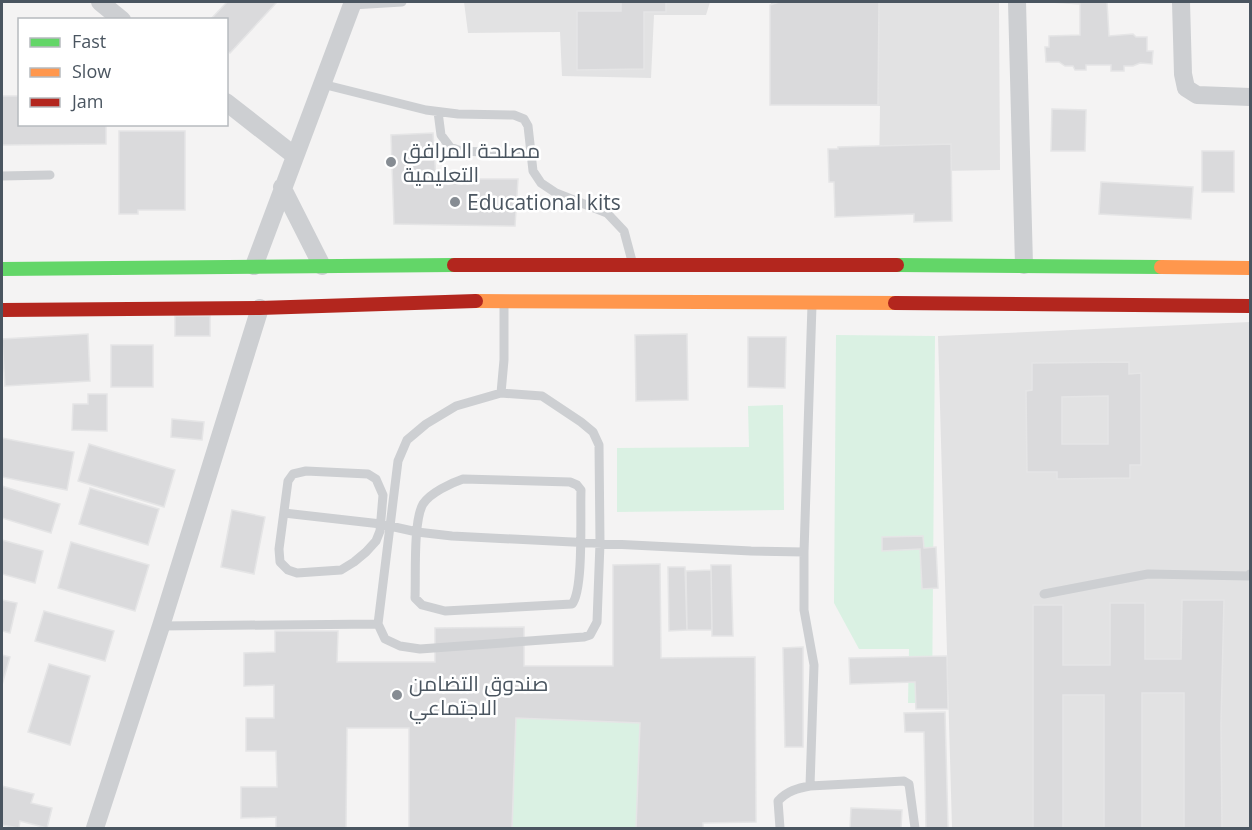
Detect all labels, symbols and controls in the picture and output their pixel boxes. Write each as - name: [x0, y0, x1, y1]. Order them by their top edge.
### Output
- legend: [18, 18, 228, 126]
- text: Fast: [72, 29, 106, 53]
- text: Slow: [72, 59, 111, 83]
- text: Jam: [70, 89, 104, 113]
- place label: مصلحة المرافق التعليمية: [403, 136, 540, 188]
- marker: مصلحة المرافق التعليمية: [384, 155, 398, 169]
- place label: Educational kits: [467, 188, 621, 216]
- marker: Educational kits: [448, 195, 462, 209]
- place label: صندوق التضامن الاجتماعي: [409, 669, 549, 724]
- marker: صندوق التضامن الاجتماعي: [390, 688, 404, 702]

